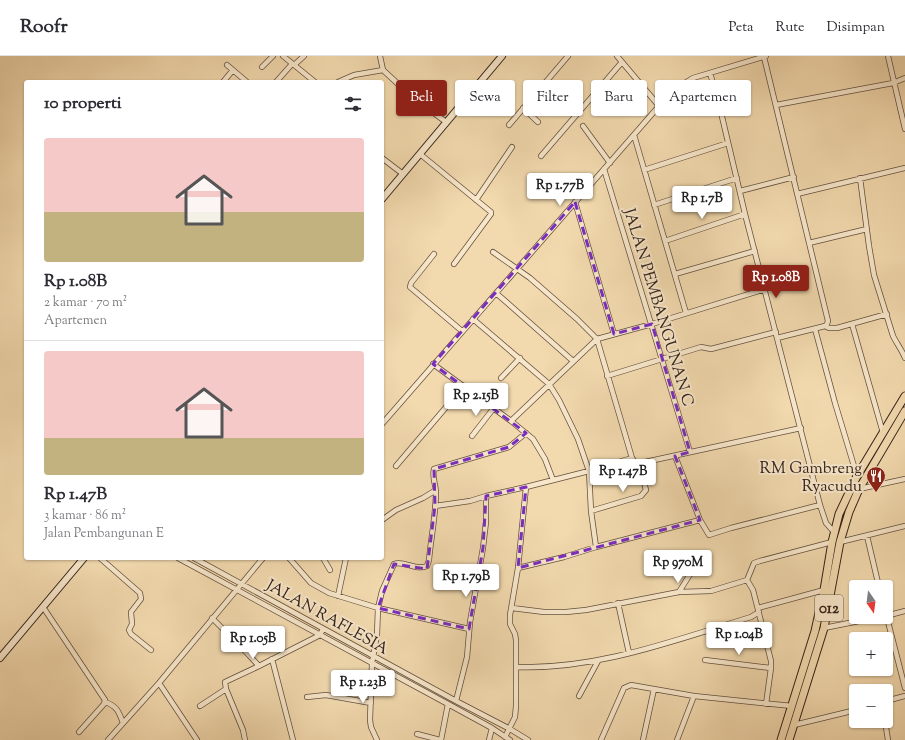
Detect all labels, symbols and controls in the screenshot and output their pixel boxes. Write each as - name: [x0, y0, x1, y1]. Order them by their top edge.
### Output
- text: Roofr: [20, 14, 68, 41]
- text: Peta: [728, 18, 753, 38]
- text: Rute: [775, 18, 805, 38]
- text: Disimpan: [827, 18, 885, 38]
- chip: Beli: [396, 80, 447, 116]
- chip: Sewa: [455, 80, 515, 116]
- chip: Filter: [523, 80, 583, 116]
- chip: Baru: [591, 80, 647, 116]
- chip: Apartemen: [655, 80, 751, 116]
- text: 10 properti: [44, 92, 122, 116]
- icon: filters: [342, 93, 364, 115]
- icon: home: [168, 164, 240, 236]
- pin: Rp 1.77B: [519, 173, 601, 207]
- text: Rp 1.77B: [536, 177, 584, 195]
- pin: Rp 1.7B: [665, 186, 739, 220]
- text: Rp 1.7B: [681, 190, 723, 208]
- street label: JALAN PEMBANGUNAN C: [616, 205, 699, 410]
- pin: Rp 1.08B: [735, 265, 817, 299]
- text: Rp 1.08B: [752, 269, 800, 287]
- text: Rp 1.08B: [44, 270, 107, 294]
- text: 2 kamar · 70 m²: [44, 294, 127, 312]
- text: Apartemen: [44, 312, 107, 330]
- icon: home: [168, 377, 240, 449]
- pin: Rp 2.15B: [435, 383, 517, 417]
- text: Rp 2.15B: [453, 387, 499, 405]
- place label: RM Gambreng Ryacudu: [760, 458, 862, 499]
- pin: Rp 1.47B: [582, 459, 664, 493]
- text: Rp 1.47B: [599, 463, 647, 481]
- restaurant icon: RM Gambreng Ryacudu: [865, 465, 887, 493]
- text: Rp 1.47B: [44, 483, 107, 507]
- text: 3 kamar · 86 m²: [44, 507, 126, 525]
- text: Jalan Pembangunan E: [44, 525, 164, 543]
- pin: Rp 970M: [641, 550, 715, 584]
- text: Rp 970M: [653, 554, 703, 572]
- pin: Rp 1.79B: [425, 564, 507, 598]
- text: Rp 1.79B: [442, 568, 490, 586]
- street label: JALAN RAFLESIA: [260, 574, 392, 661]
- north arrow: [849, 580, 893, 624]
- map controls: [849, 580, 893, 728]
- road number: 012: [815, 595, 843, 621]
- pin: Rp 1.04B: [698, 622, 780, 656]
- pin: Rp 1.05B: [212, 626, 294, 660]
- text: Rp 1.04B: [715, 626, 763, 644]
- text: Rp 1.05B: [230, 630, 276, 648]
- button: +: [849, 632, 893, 676]
- pin: Rp 1.23B: [322, 670, 404, 704]
- text: Rp 1.23B: [340, 674, 386, 692]
- button: −: [849, 684, 893, 728]

